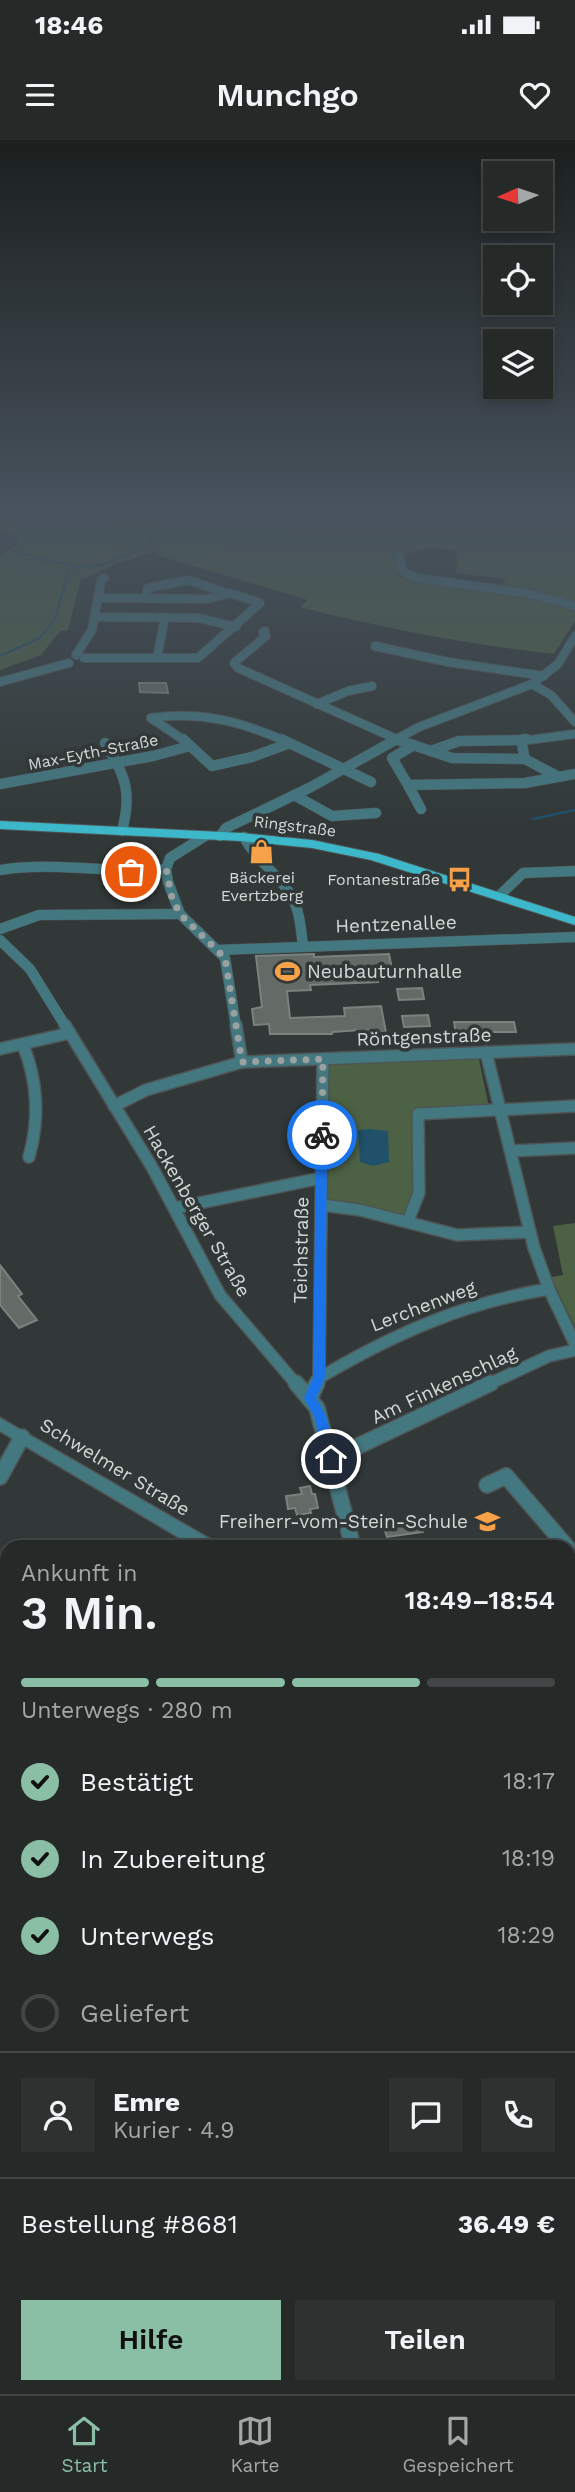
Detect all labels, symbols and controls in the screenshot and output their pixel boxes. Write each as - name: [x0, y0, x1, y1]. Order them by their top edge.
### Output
- text: 18:46: [35, 10, 103, 40]
- icon: menu: [21, 76, 59, 114]
- text: Munchgo: [216, 76, 359, 114]
- icon: heart: [516, 76, 554, 114]
- north arrow: [483, 161, 553, 231]
- map controls: [483, 161, 553, 399]
- button: locate: [483, 245, 553, 315]
- button: layers: [483, 329, 553, 399]
- street label: Max-Eyth-Straße: [26, 730, 160, 774]
- street label: Ringstraße: [253, 812, 337, 840]
- shop icon: Bäckerei Evertzberg: [248, 837, 276, 865]
- pin: [101, 842, 161, 902]
- icon: bag: [112, 853, 150, 891]
- bus stop icon: Fontanestraße: [446, 865, 474, 893]
- place label: Bäckerei Evertzberg: [221, 868, 304, 905]
- place label: Fontanestraße: [327, 870, 440, 889]
- street label: Hentzenallee: [335, 910, 457, 938]
- sports icon: Neubauturnhalle: [273, 957, 301, 985]
- place label: Neubauturnhalle: [307, 960, 462, 983]
- street label: Röntgenstraße: [356, 1023, 492, 1051]
- courier: [287, 1100, 357, 1170]
- icon: bike: [303, 1116, 341, 1154]
- street label: Hackenberger Straße: [138, 1121, 256, 1301]
- street label: Teichstraße: [289, 1196, 313, 1304]
- street label: Lerchenweg: [367, 1275, 480, 1337]
- street label: Am Finkenschlag: [368, 1341, 521, 1429]
- street label: Schwelmer Straße: [36, 1413, 194, 1521]
- pin: [301, 1429, 361, 1489]
- icon: home: [312, 1440, 350, 1478]
- school or university icon: Freiherr-vom-Stein-Schule: [474, 1507, 502, 1535]
- place label: Freiherr-vom-Stein-Schule: [219, 1510, 468, 1533]
- text: Ankunft in: [21, 1560, 137, 1587]
- text: 18:49–18:54: [405, 1585, 555, 1615]
- text: 3 Min.: [21, 1586, 157, 1640]
- text: Unterwegs · 280 m: [21, 1697, 233, 1724]
- icon: check: [21, 1763, 59, 1801]
- text: Bestätigt: [80, 1767, 193, 1797]
- text: 18:17: [503, 1768, 555, 1795]
- icon: check: [21, 1840, 59, 1878]
- text: In Zubereitung: [80, 1844, 265, 1874]
- text: 18:19: [502, 1845, 555, 1872]
- icon: check: [21, 1917, 59, 1955]
- text: Unterwegs: [80, 1921, 215, 1951]
- text: 18:29: [497, 1922, 555, 1949]
- text: Geliefert: [80, 1998, 189, 2028]
- button: person: [21, 2078, 95, 2152]
- button: chat: [389, 2078, 463, 2152]
- button: phone: [481, 2078, 555, 2152]
- text: Emre: [113, 2087, 180, 2117]
- text: Kurier · 4.9: [113, 2117, 234, 2144]
- text: Bestellung #8681: [21, 2209, 238, 2239]
- text: 36.49 €: [458, 2209, 555, 2239]
- button: Hilfe: [21, 2300, 281, 2380]
- button: Teilen: [295, 2300, 555, 2380]
- tab: Start: [61, 2412, 108, 2477]
- tab: Karte: [230, 2412, 279, 2477]
- tab: Gespeichert: [402, 2412, 514, 2477]

